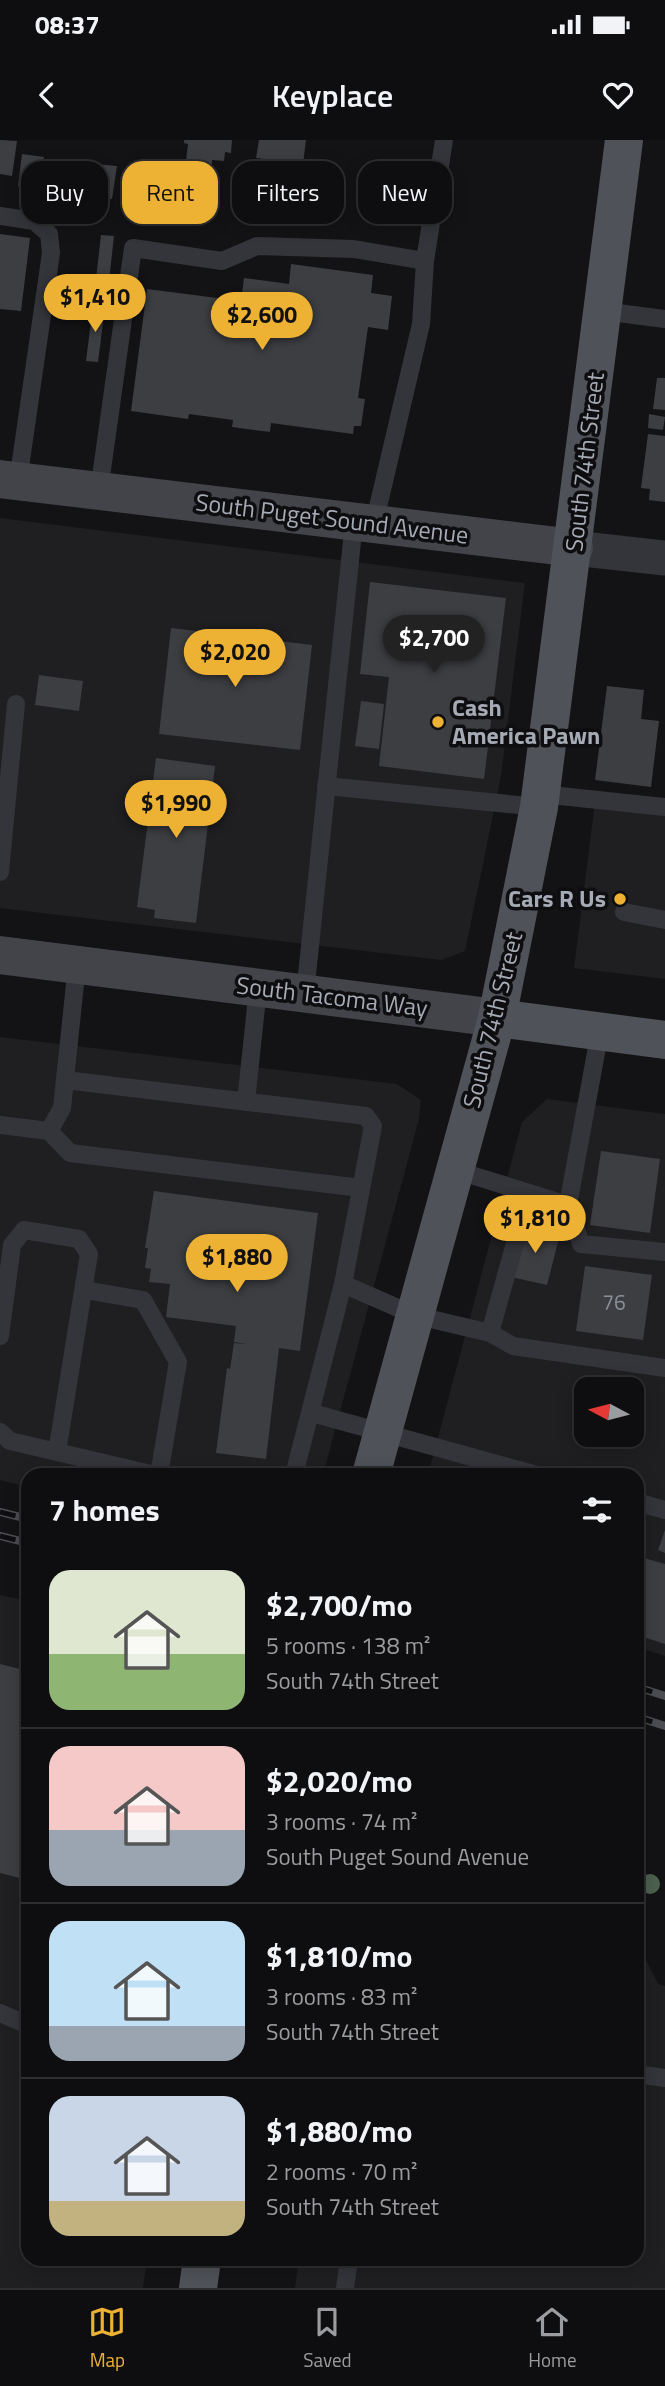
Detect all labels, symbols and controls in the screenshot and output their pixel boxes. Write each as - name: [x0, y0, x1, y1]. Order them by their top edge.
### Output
- text: 08:37: [35, 5, 100, 44]
- text: Keyplace: [272, 71, 393, 119]
- icon: back: [28, 76, 66, 114]
- icon: heart: [599, 76, 637, 114]
- chip: Buy: [21, 161, 108, 224]
- chip: Rent: [122, 161, 218, 224]
- chip: Filters: [232, 161, 344, 224]
- chip: New: [358, 161, 452, 224]
- pin: $1,410: [38, 274, 152, 334]
- text: $1,410: [60, 279, 130, 314]
- pin: $2,600: [205, 292, 319, 352]
- text: $2,600: [227, 297, 297, 332]
- street label: South 74th Street: [555, 370, 613, 554]
- street label: South Puget Sound Avenue: [194, 483, 471, 553]
- pin: $2,700: [377, 616, 491, 675]
- text: $2,700: [399, 620, 469, 655]
- pin: $2,020: [178, 630, 292, 689]
- text: $2,020: [200, 634, 270, 669]
- place label: Cash America Pawn: [452, 689, 600, 753]
- marker: Cash America Pawn: [430, 714, 446, 730]
- pin: $1,990: [119, 780, 233, 840]
- text: $1,990: [141, 785, 211, 820]
- place label: Cars R Us: [508, 880, 606, 916]
- marker: Cars R Us: [612, 891, 628, 907]
- street label: South 74th Street: [453, 927, 531, 1112]
- street label: South Tacoma Way: [234, 966, 430, 1026]
- pin: $1,810: [478, 1196, 592, 1255]
- text: $1,810: [500, 1200, 570, 1235]
- pin: $1,880: [180, 1234, 294, 1294]
- text: $1,880: [202, 1239, 272, 1274]
- house number: 76: [602, 1286, 626, 1318]
- north arrow: [574, 1377, 644, 1447]
- map controls: [574, 1377, 644, 1447]
- text: 7 homes: [49, 1487, 160, 1533]
- icon: filters: [578, 1491, 616, 1529]
- text: $2,700/mo: [266, 1582, 412, 1628]
- icon: home: [105, 1598, 189, 1682]
- text: 5 rooms · 138 m²: [266, 1628, 430, 1663]
- text: South 74th Street: [266, 1663, 439, 1698]
- text: $2,020/mo: [266, 1758, 412, 1804]
- icon: home: [105, 1774, 189, 1858]
- text: 3 rooms · 74 m²: [266, 1804, 417, 1839]
- text: South Puget Sound Avenue: [266, 1839, 529, 1874]
- text: $1,810/mo: [266, 1933, 412, 1979]
- icon: home: [105, 1949, 189, 2033]
- text: 3 rooms · 83 m²: [266, 1979, 417, 2014]
- text: South 74th Street: [266, 2014, 439, 2049]
- text: $1,880/mo: [266, 2108, 412, 2154]
- icon: home: [105, 2124, 189, 2208]
- text: 2 rooms · 70 m²: [266, 2154, 417, 2189]
- text: South 74th Street: [266, 2189, 439, 2224]
- tab: Map: [88, 2303, 126, 2374]
- tab: Saved: [303, 2303, 352, 2374]
- tab: Home: [528, 2303, 577, 2374]

